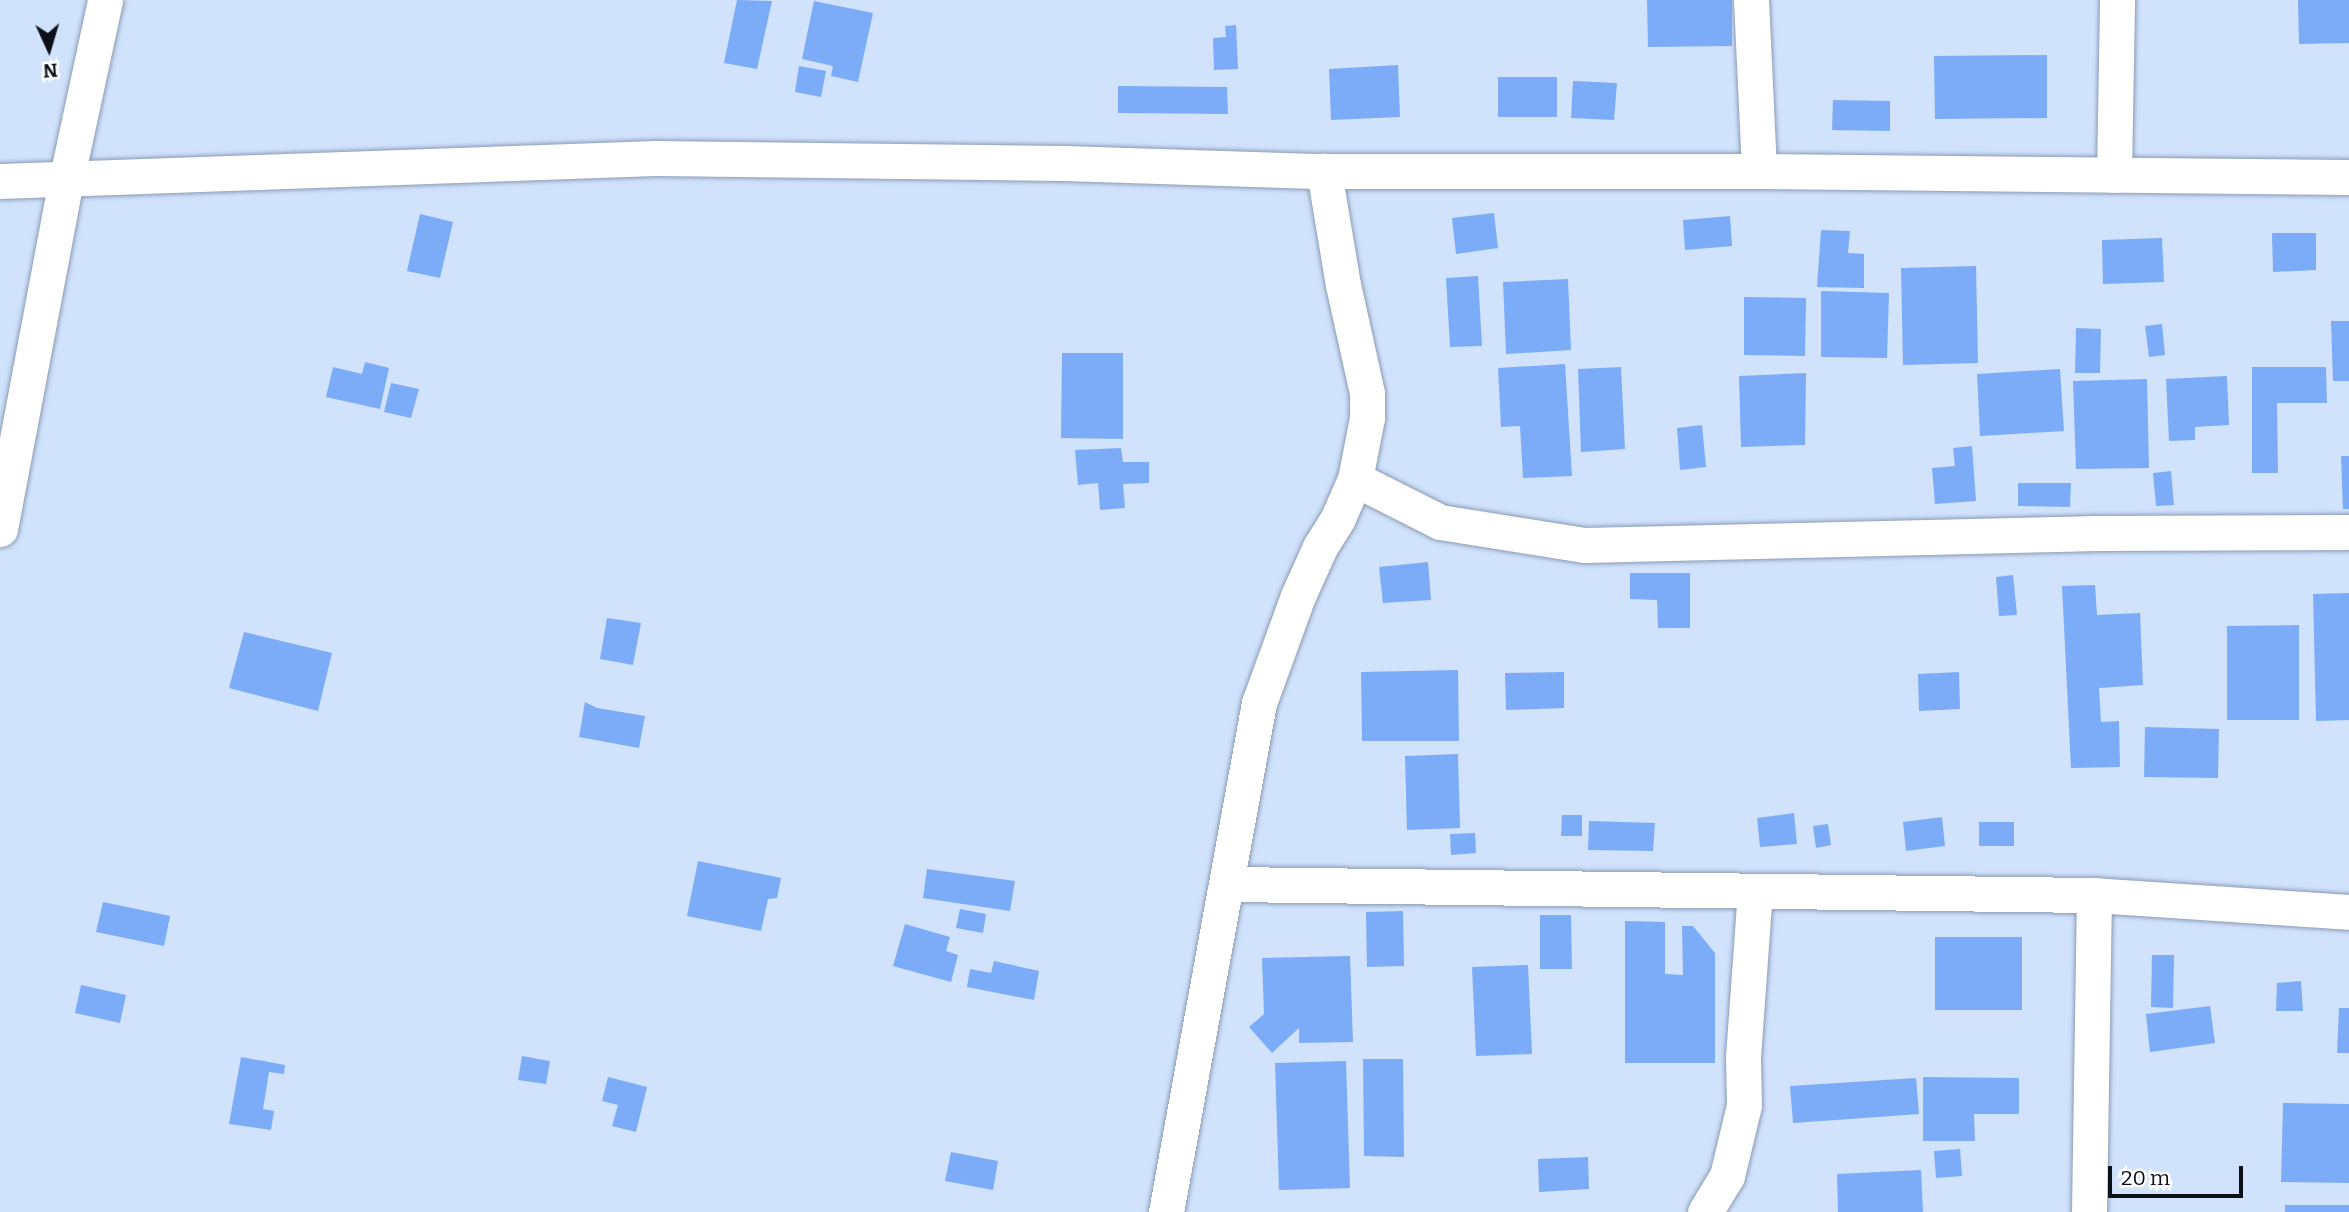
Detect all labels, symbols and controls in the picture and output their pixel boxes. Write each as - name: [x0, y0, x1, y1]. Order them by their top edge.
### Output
- north arrow: [14, 14, 84, 84]
- text: N: [42, 58, 59, 82]
- scale bar: [2111, 1152, 2246, 1196]
- text: 20 m: [2121, 1165, 2170, 1191]

